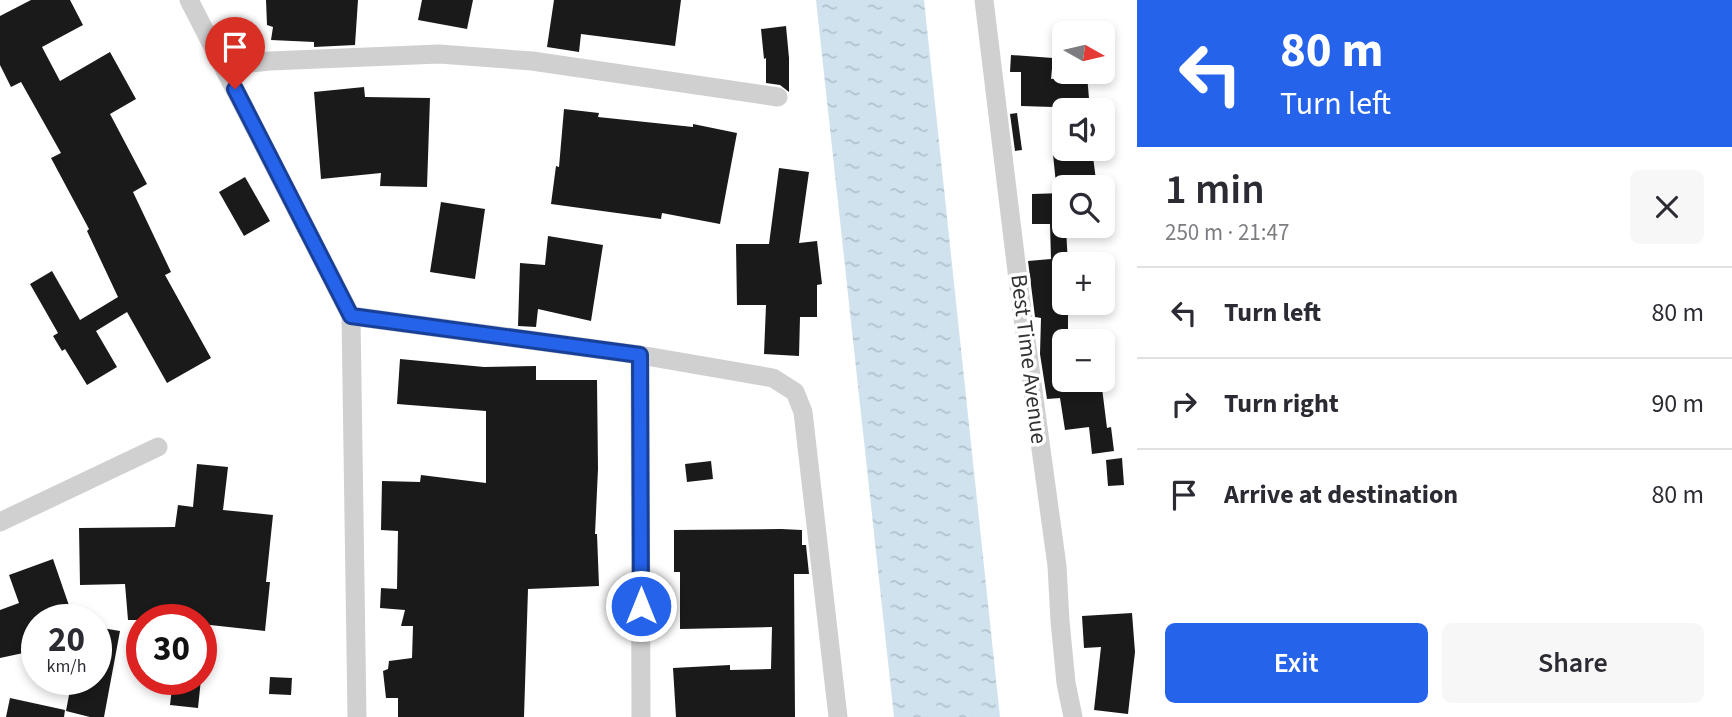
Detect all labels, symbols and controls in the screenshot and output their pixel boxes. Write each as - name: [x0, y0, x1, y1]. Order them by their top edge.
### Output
- text: 80 m: [1280, 16, 1384, 86]
- pin: [205, 17, 265, 89]
- north arrow: [1052, 21, 1115, 84]
- map controls: [1052, 21, 1115, 392]
- icon: arrive: [216, 28, 254, 66]
- icon: left: [1165, 28, 1256, 119]
- text: Turn left: [1280, 81, 1391, 127]
- button: sound: [1052, 98, 1115, 161]
- text: 1 min: [1165, 160, 1265, 220]
- button: close: [1630, 170, 1704, 244]
- button: search: [1052, 175, 1115, 238]
- text: 250 m · 21:47: [1165, 216, 1289, 249]
- button: +: [1052, 252, 1115, 315]
- street label: Best Time Avenue: [1002, 272, 1056, 446]
- icon: left: [1165, 294, 1203, 332]
- text: Turn left: [1224, 294, 1321, 331]
- text: 80 m: [1651, 294, 1704, 331]
- button: −: [1052, 329, 1115, 392]
- icon: right: [1165, 385, 1203, 423]
- text: Turn right: [1224, 385, 1339, 422]
- text: 90 m: [1651, 385, 1704, 422]
- icon: arrive: [1165, 476, 1203, 514]
- text: Arrive at destination: [1224, 476, 1458, 513]
- text: 80 m: [1651, 476, 1704, 513]
- position arrow: [604, 569, 678, 643]
- speed limit sign: 30: [126, 604, 217, 695]
- text: 20: [48, 615, 85, 665]
- button: Exit: [1165, 623, 1428, 703]
- button: Share: [1442, 623, 1704, 703]
- text: km/h: [47, 654, 86, 679]

